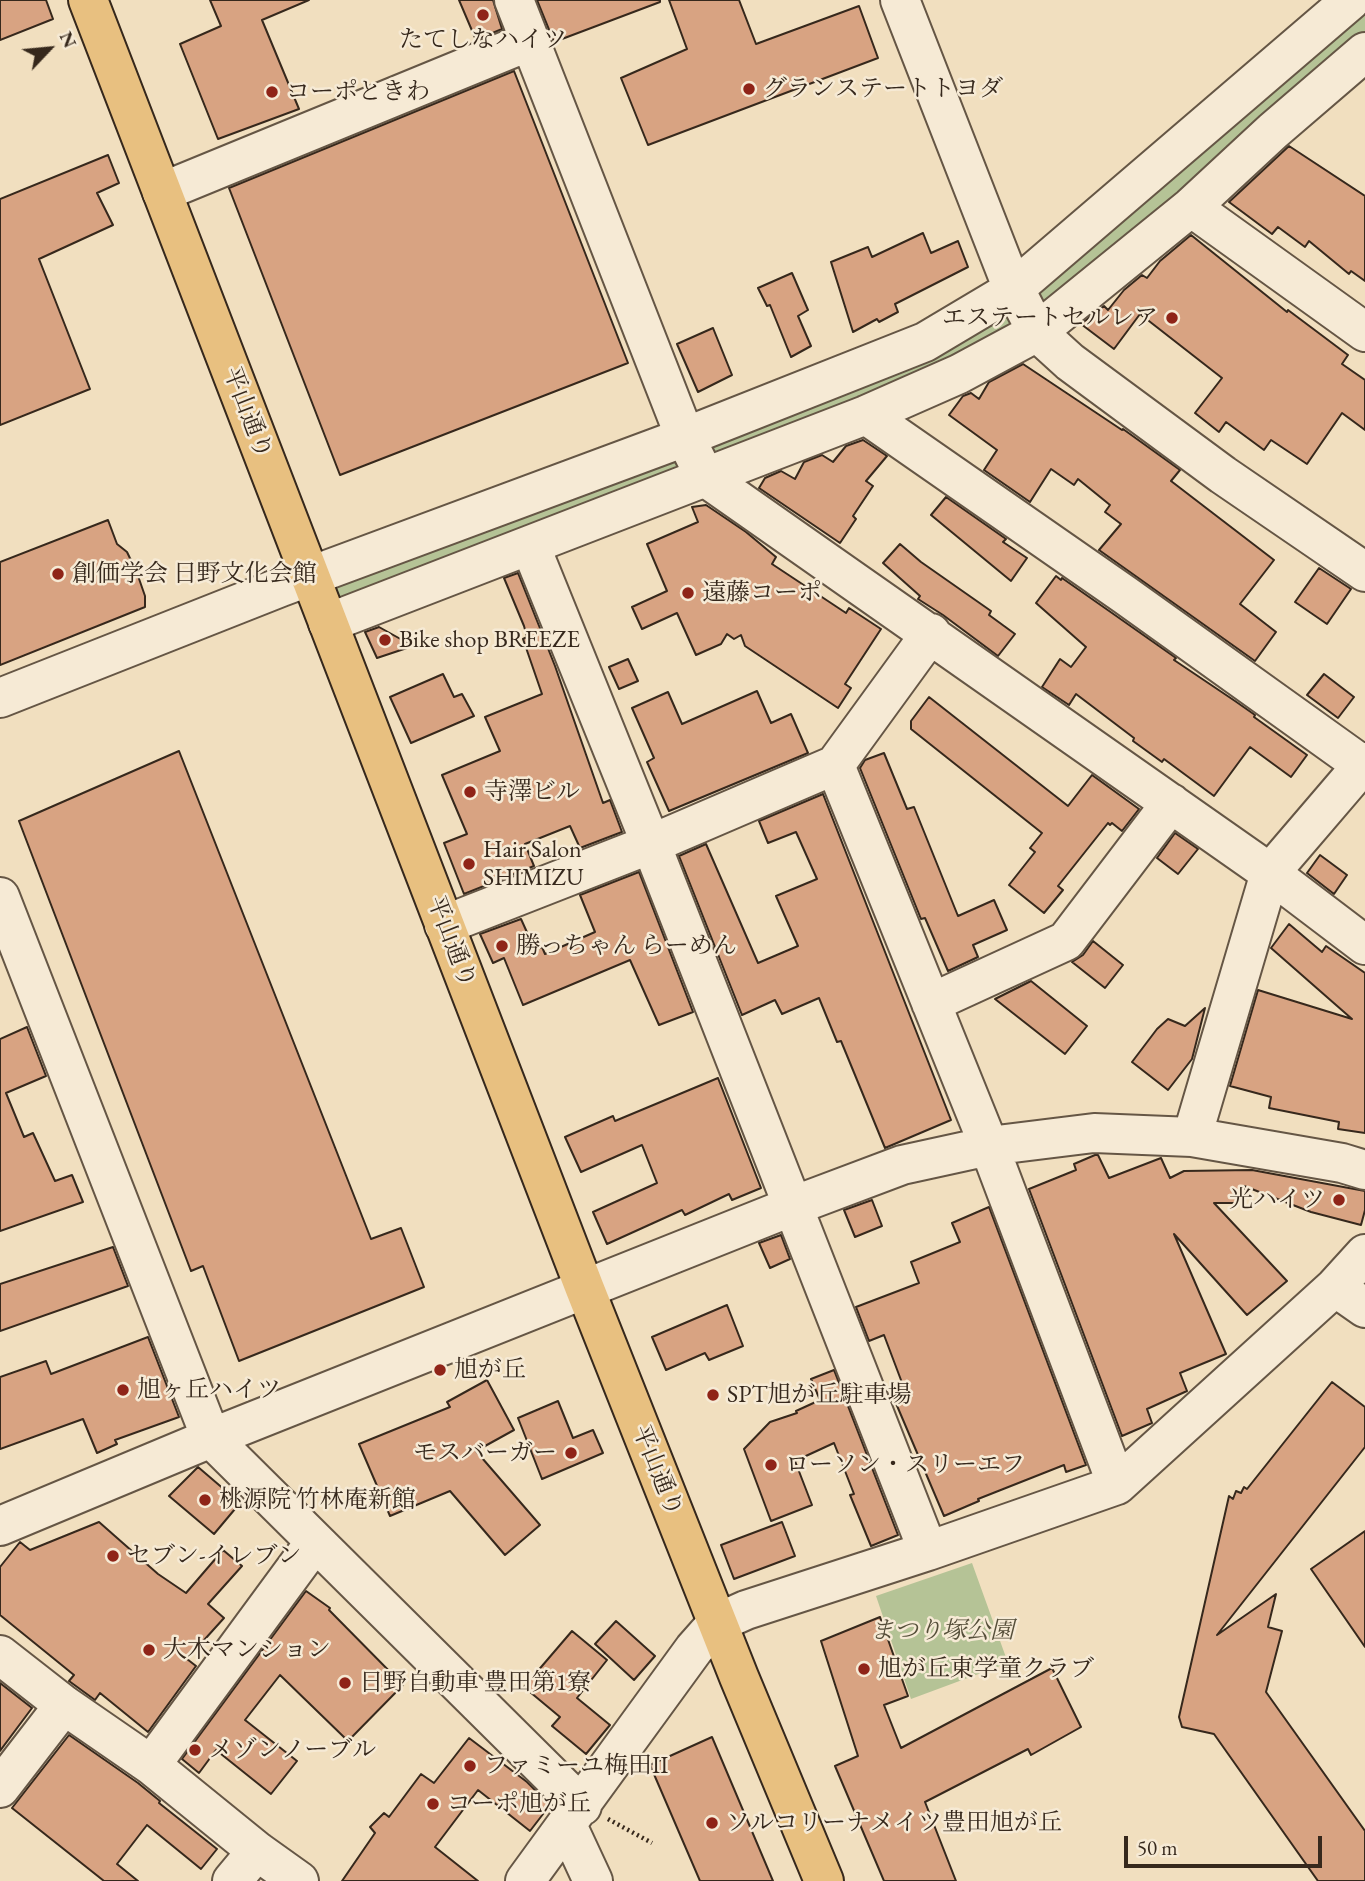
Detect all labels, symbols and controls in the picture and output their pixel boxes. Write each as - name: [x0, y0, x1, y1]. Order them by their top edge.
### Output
- marker: たてしなハイツ: [475, 7, 491, 23]
- north arrow: [14, 14, 84, 84]
- place label: たてしなハイツ: [399, 26, 567, 54]
- text: N: [54, 27, 83, 52]
- place label: グランステートトヨダ: [763, 75, 1003, 103]
- place label: コーポときわ: [286, 78, 430, 106]
- marker: グランステートトヨダ: [741, 81, 757, 97]
- marker: コーポときわ: [264, 84, 280, 100]
- place label: エステートセルレア: [942, 304, 1158, 332]
- marker: エステートセルレア: [1164, 310, 1180, 326]
- street label: 平山通り: [216, 363, 278, 463]
- place label: 創価学会 日野文化会館: [72, 560, 317, 588]
- marker: 創価学会 日野文化会館: [50, 566, 66, 582]
- place label: 遠藤コーポ: [702, 579, 822, 607]
- marker: 遠藤コーポ: [680, 585, 696, 601]
- place label: Bike shop BREEZE: [399, 626, 580, 654]
- marker: Bike shop BREEZE: [377, 632, 393, 648]
- place label: 寺澤ビル: [484, 778, 580, 806]
- marker: 寺澤ビル: [462, 784, 478, 800]
- place label: Hair Salon SHIMIZU: [483, 836, 584, 892]
- marker: Hair Salon SHIMIZU: [461, 856, 477, 872]
- street label: 平山通り: [420, 892, 482, 992]
- place label: 勝っちゃん らーめん: [516, 932, 737, 960]
- marker: 勝っちゃん らーめん: [494, 938, 510, 954]
- place label: 光ハイツ: [1229, 1186, 1325, 1214]
- marker: 光ハイツ: [1331, 1192, 1347, 1208]
- place label: 旭が丘: [454, 1356, 526, 1384]
- marker: 旭が丘: [432, 1362, 448, 1378]
- place label: 旭ヶ丘ハイツ: [137, 1376, 281, 1404]
- place label: SPT旭が丘駐車場: [727, 1381, 911, 1409]
- marker: 旭ヶ丘ハイツ: [115, 1382, 131, 1398]
- marker: SPT旭が丘駐車場: [705, 1387, 721, 1403]
- street label: 平山通り: [626, 1421, 688, 1521]
- place label: モスバーガー: [413, 1439, 557, 1467]
- marker: モスバーガー: [563, 1445, 579, 1461]
- place label: ローソン・スリーエフ: [785, 1451, 1025, 1479]
- marker: ローソン・スリーエフ: [763, 1457, 779, 1473]
- place label: 桃源院 竹林庵新館: [219, 1486, 416, 1514]
- marker: 桃源院 竹林庵新館: [197, 1492, 213, 1508]
- place label: セブン-イレブン: [127, 1542, 302, 1570]
- marker: セブン-イレブン: [105, 1548, 121, 1564]
- park label: まつり塚公園: [870, 1617, 1014, 1645]
- place label: 大木マンション: [163, 1636, 331, 1664]
- marker: 大木マンション: [141, 1642, 157, 1658]
- place label: 旭が丘東学童クラブ: [878, 1655, 1094, 1683]
- marker: 旭が丘東学童クラブ: [856, 1661, 872, 1677]
- place label: 日野自動車 豊田第1寮: [359, 1669, 591, 1697]
- marker: 日野自動車 豊田第1寮: [337, 1675, 353, 1691]
- place label: メゾンノーブル: [209, 1736, 376, 1764]
- marker: メゾンノーブル: [187, 1742, 203, 1758]
- place label: ファミーユ梅田II: [484, 1752, 668, 1780]
- marker: ファミーユ梅田II: [462, 1758, 478, 1774]
- place label: コーポ旭が丘: [447, 1790, 591, 1818]
- marker: コーポ旭が丘: [425, 1796, 441, 1812]
- place label: ソルコリーナメイツ豊田旭が丘: [726, 1809, 1062, 1837]
- marker: ソルコリーナメイツ豊田旭が丘: [704, 1815, 720, 1831]
- scale bar: [1127, 1822, 1325, 1866]
- text: 50 m: [1137, 1834, 1178, 1861]

